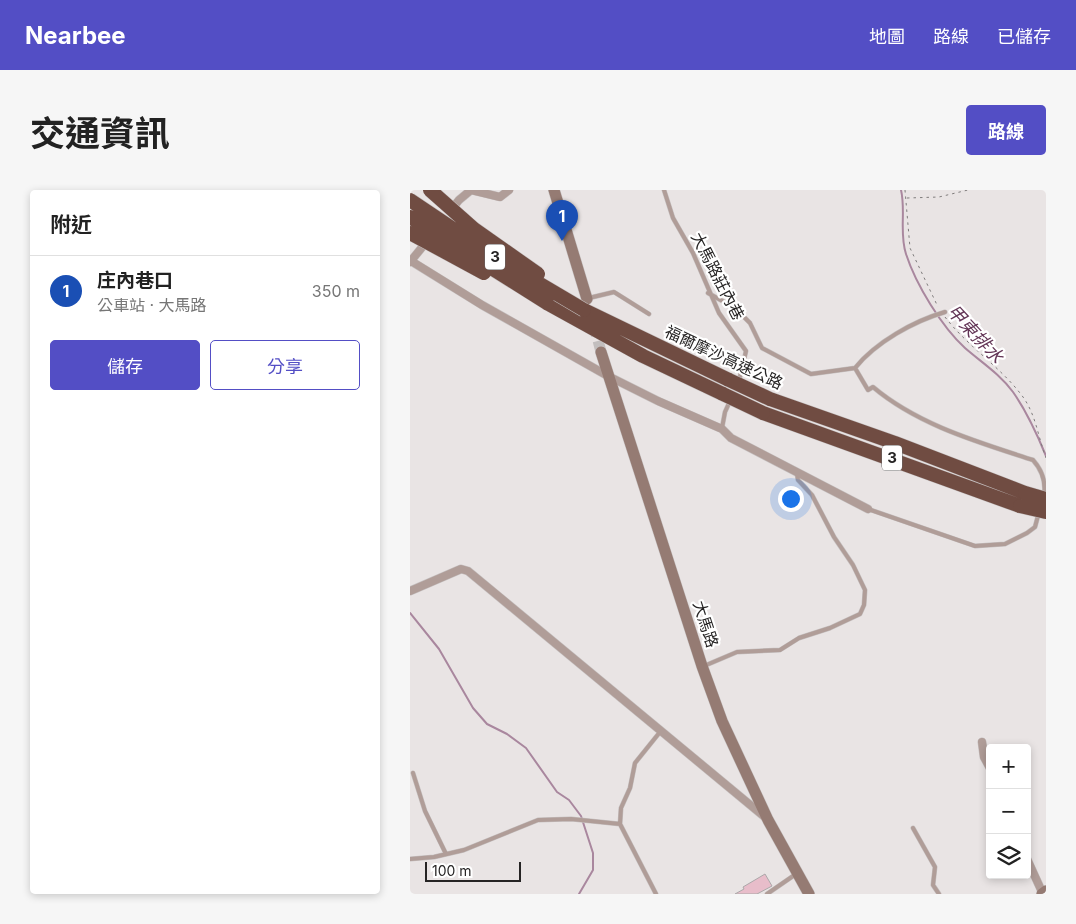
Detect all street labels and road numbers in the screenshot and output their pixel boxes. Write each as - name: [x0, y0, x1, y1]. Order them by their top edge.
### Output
- street label: 大馬路莊內巷: [687, 229, 749, 323]
- road number: 3: [485, 244, 505, 270]
- street label: 福爾摩沙高速公路: [662, 321, 786, 393]
- road number: 3: [882, 446, 902, 470]
- street label: 大馬路: [689, 598, 723, 650]

